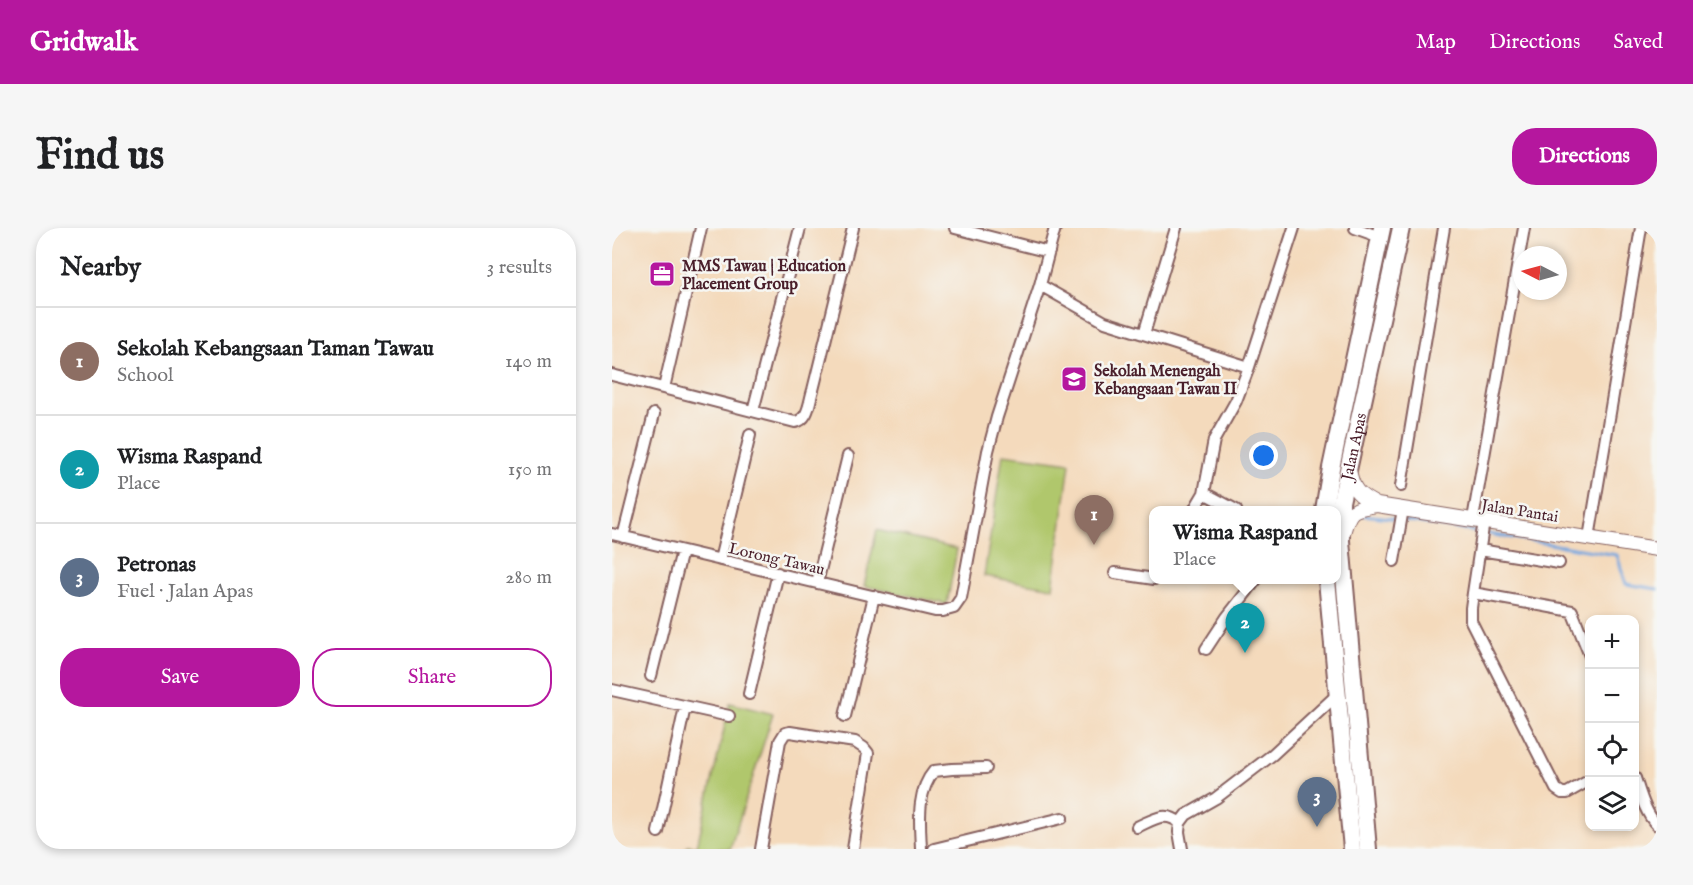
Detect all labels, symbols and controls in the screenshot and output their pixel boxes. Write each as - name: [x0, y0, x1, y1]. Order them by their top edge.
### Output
- text: Gridwalk: [30, 25, 138, 60]
- text: Map: [1416, 29, 1456, 56]
- text: Directions: [1489, 29, 1580, 56]
- text: Saved: [1613, 29, 1663, 56]
- button: Directions: [1512, 128, 1657, 185]
- text: Find us: [36, 130, 164, 183]
- north arrow: [1513, 246, 1567, 300]
- text: Nearby: [60, 251, 141, 284]
- text: 3 results: [487, 255, 552, 280]
- place label: MMS Tawau | Education Placement Group: [682, 257, 846, 295]
- office icon: MMS Tawau | Education Placement Group: [647, 259, 677, 289]
- text: Sekolah Kebangsaan Taman Tawau: [117, 335, 434, 363]
- text: 1: [76, 349, 83, 374]
- text: 140 m: [505, 349, 552, 374]
- place label: Sekolah Menengah Kebangsaan Tawau II: [1094, 362, 1237, 400]
- text: School: [117, 363, 173, 388]
- school or university icon: Sekolah Menengah Kebangsaan Tawau II: [1059, 364, 1089, 394]
- street label: Jalan Apas: [1338, 411, 1372, 484]
- your location: [1249, 441, 1278, 470]
- text: Wisma Raspand: [117, 443, 262, 471]
- text: 2: [75, 457, 84, 482]
- text: 150 m: [508, 457, 552, 482]
- text: Place: [117, 471, 160, 496]
- pin: 1: [1074, 496, 1114, 545]
- street label: Jalan Pantai: [1478, 496, 1560, 528]
- popup: [1149, 506, 1341, 584]
- text: Wisma Raspand: [1173, 519, 1317, 547]
- street label: Lorong Tawau: [727, 539, 827, 581]
- text: Place: [1173, 547, 1216, 572]
- text: Petronas: [117, 551, 196, 579]
- text: 3: [76, 565, 83, 590]
- text: 280 m: [505, 565, 552, 590]
- text: Fuel · Jalan Apas: [117, 579, 253, 604]
- pin: 2: [1226, 604, 1264, 653]
- map controls: [1585, 615, 1639, 831]
- button: +: [1585, 615, 1639, 669]
- button: Save: [60, 648, 300, 707]
- button: Share: [312, 648, 552, 707]
- button: −: [1585, 669, 1639, 723]
- button: locate: [1585, 723, 1639, 777]
- button: layers: [1585, 777, 1639, 831]
- pin: 3: [1298, 778, 1336, 827]

